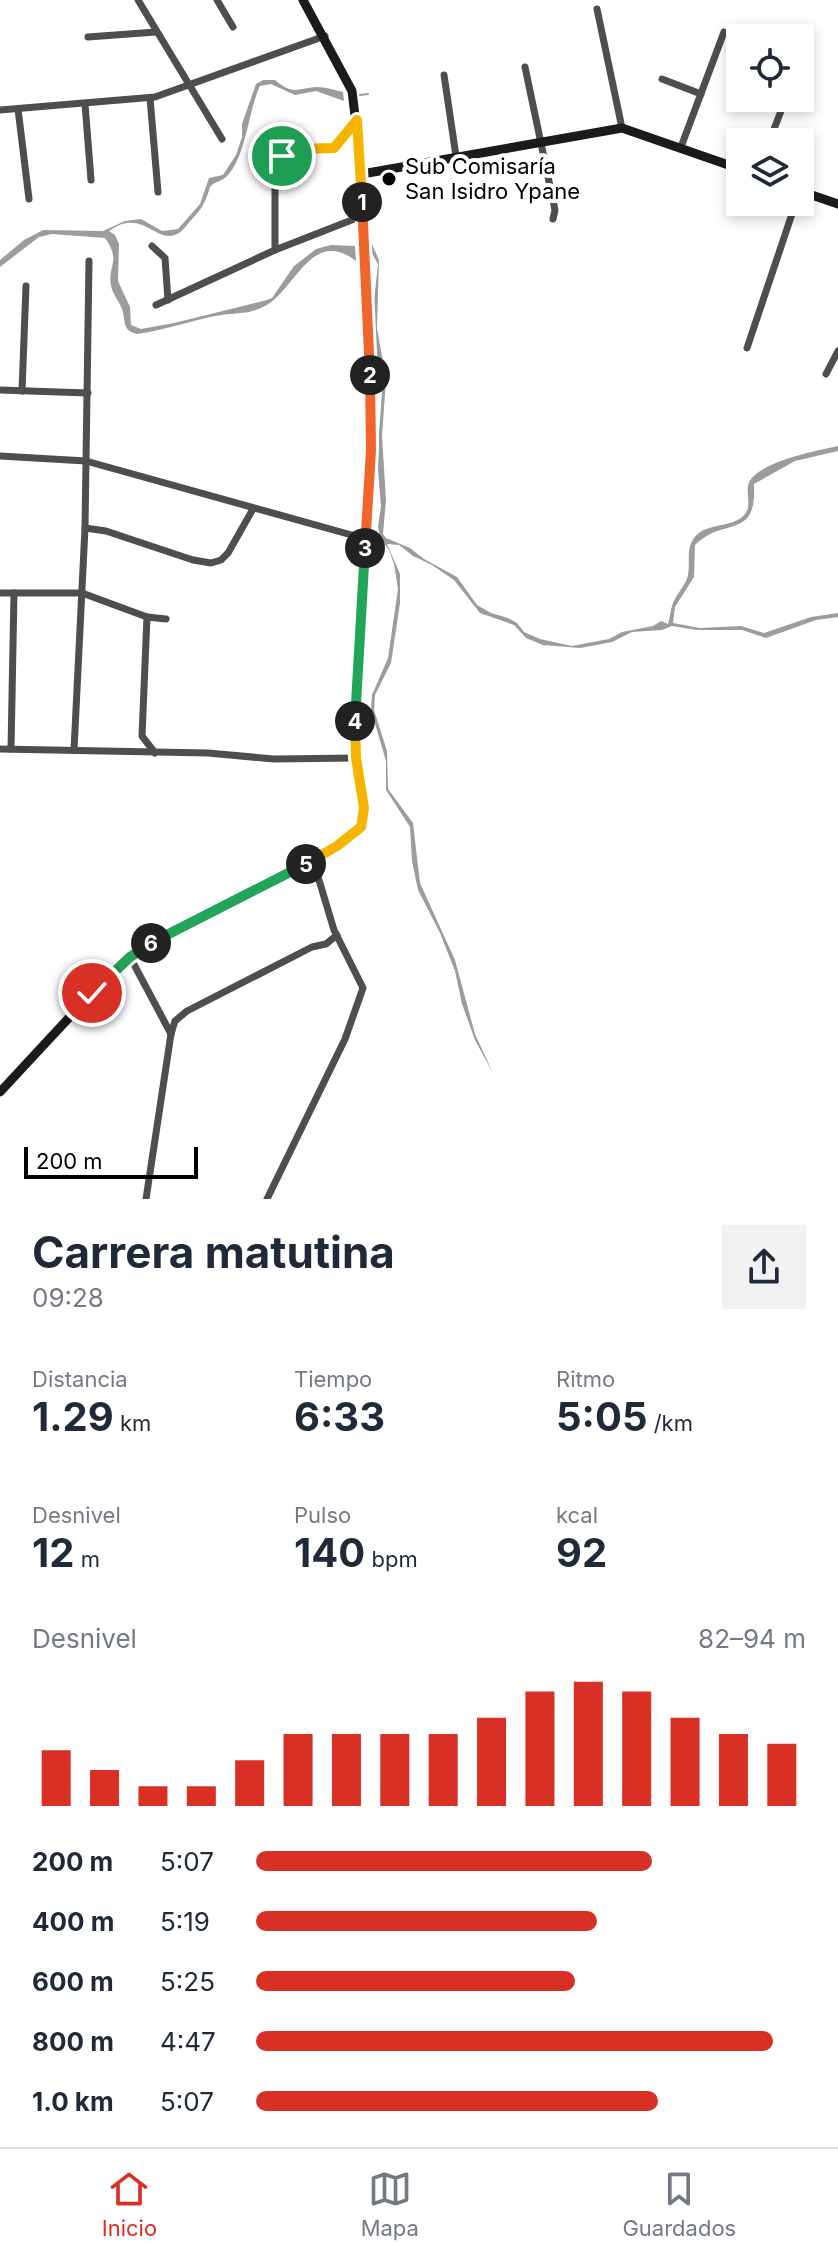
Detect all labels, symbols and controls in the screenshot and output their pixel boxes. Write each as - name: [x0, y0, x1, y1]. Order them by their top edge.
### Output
- map controls: [726, 24, 814, 216]
- button: locate: [726, 24, 814, 112]
- pin: [248, 122, 316, 190]
- button: layers: [726, 128, 814, 216]
- icon: arrive: [260, 134, 304, 178]
- place label: Sub Comisaría San Isidro Ypane: [405, 153, 580, 204]
- marker: Sub Comisaría San Isidro Ypane: [380, 170, 398, 188]
- pin: 1: [342, 182, 382, 222]
- text: 1: [357, 189, 367, 215]
- pin: 2: [350, 355, 390, 395]
- text: 2: [363, 362, 377, 388]
- pin: 3: [345, 528, 385, 568]
- text: 3: [358, 535, 372, 561]
- pin: 4: [335, 701, 375, 741]
- text: 4: [348, 708, 362, 734]
- pin: 5: [286, 844, 326, 884]
- text: 5: [299, 851, 313, 877]
- pin: 6: [131, 923, 171, 963]
- text: 6: [144, 930, 158, 956]
- pin: [58, 959, 126, 1027]
- icon: check: [70, 971, 114, 1015]
- scale bar: [24, 1143, 198, 1179]
- text: 200 m: [36, 1148, 103, 1174]
- text: Carrera matutina: [32, 1225, 395, 1279]
- button: share: [722, 1225, 806, 1309]
- text: 09:28: [32, 1282, 104, 1313]
- text: Distancia: [32, 1366, 128, 1392]
- text: Tiempo: [294, 1366, 372, 1392]
- text: Ritmo: [556, 1366, 615, 1392]
- text: 1.29: [32, 1392, 114, 1441]
- text: 6:33: [294, 1392, 385, 1441]
- text: 5:05: [556, 1392, 647, 1441]
- text: km: [114, 1410, 151, 1436]
- text: /km: [647, 1410, 693, 1436]
- text: Desnivel: [32, 1502, 121, 1528]
- text: Pulso: [294, 1502, 351, 1528]
- text: kcal: [556, 1502, 598, 1528]
- text: 12: [32, 1528, 74, 1577]
- text: 140: [294, 1528, 365, 1577]
- text: 92: [556, 1528, 607, 1577]
- text: m: [74, 1546, 100, 1572]
- text: bpm: [365, 1546, 418, 1572]
- text: Desnivel: [32, 1623, 137, 1654]
- text: 82–94 m: [698, 1623, 806, 1654]
- text: 200 m: [32, 1846, 113, 1877]
- text: 5:07: [160, 1846, 214, 1877]
- text: 400 m: [32, 1906, 115, 1937]
- text: 5:19: [160, 1906, 210, 1937]
- text: 600 m: [32, 1966, 114, 1997]
- text: 5:25: [160, 1966, 215, 1997]
- text: 800 m: [32, 2026, 114, 2057]
- text: 4:47: [160, 2026, 216, 2057]
- text: 1.0 km: [32, 2086, 114, 2117]
- text: 5:07: [160, 2086, 214, 2117]
- tab: Inicio: [102, 2167, 157, 2241]
- tab: Mapa: [361, 2167, 419, 2241]
- tab: Guardados: [622, 2167, 736, 2241]

